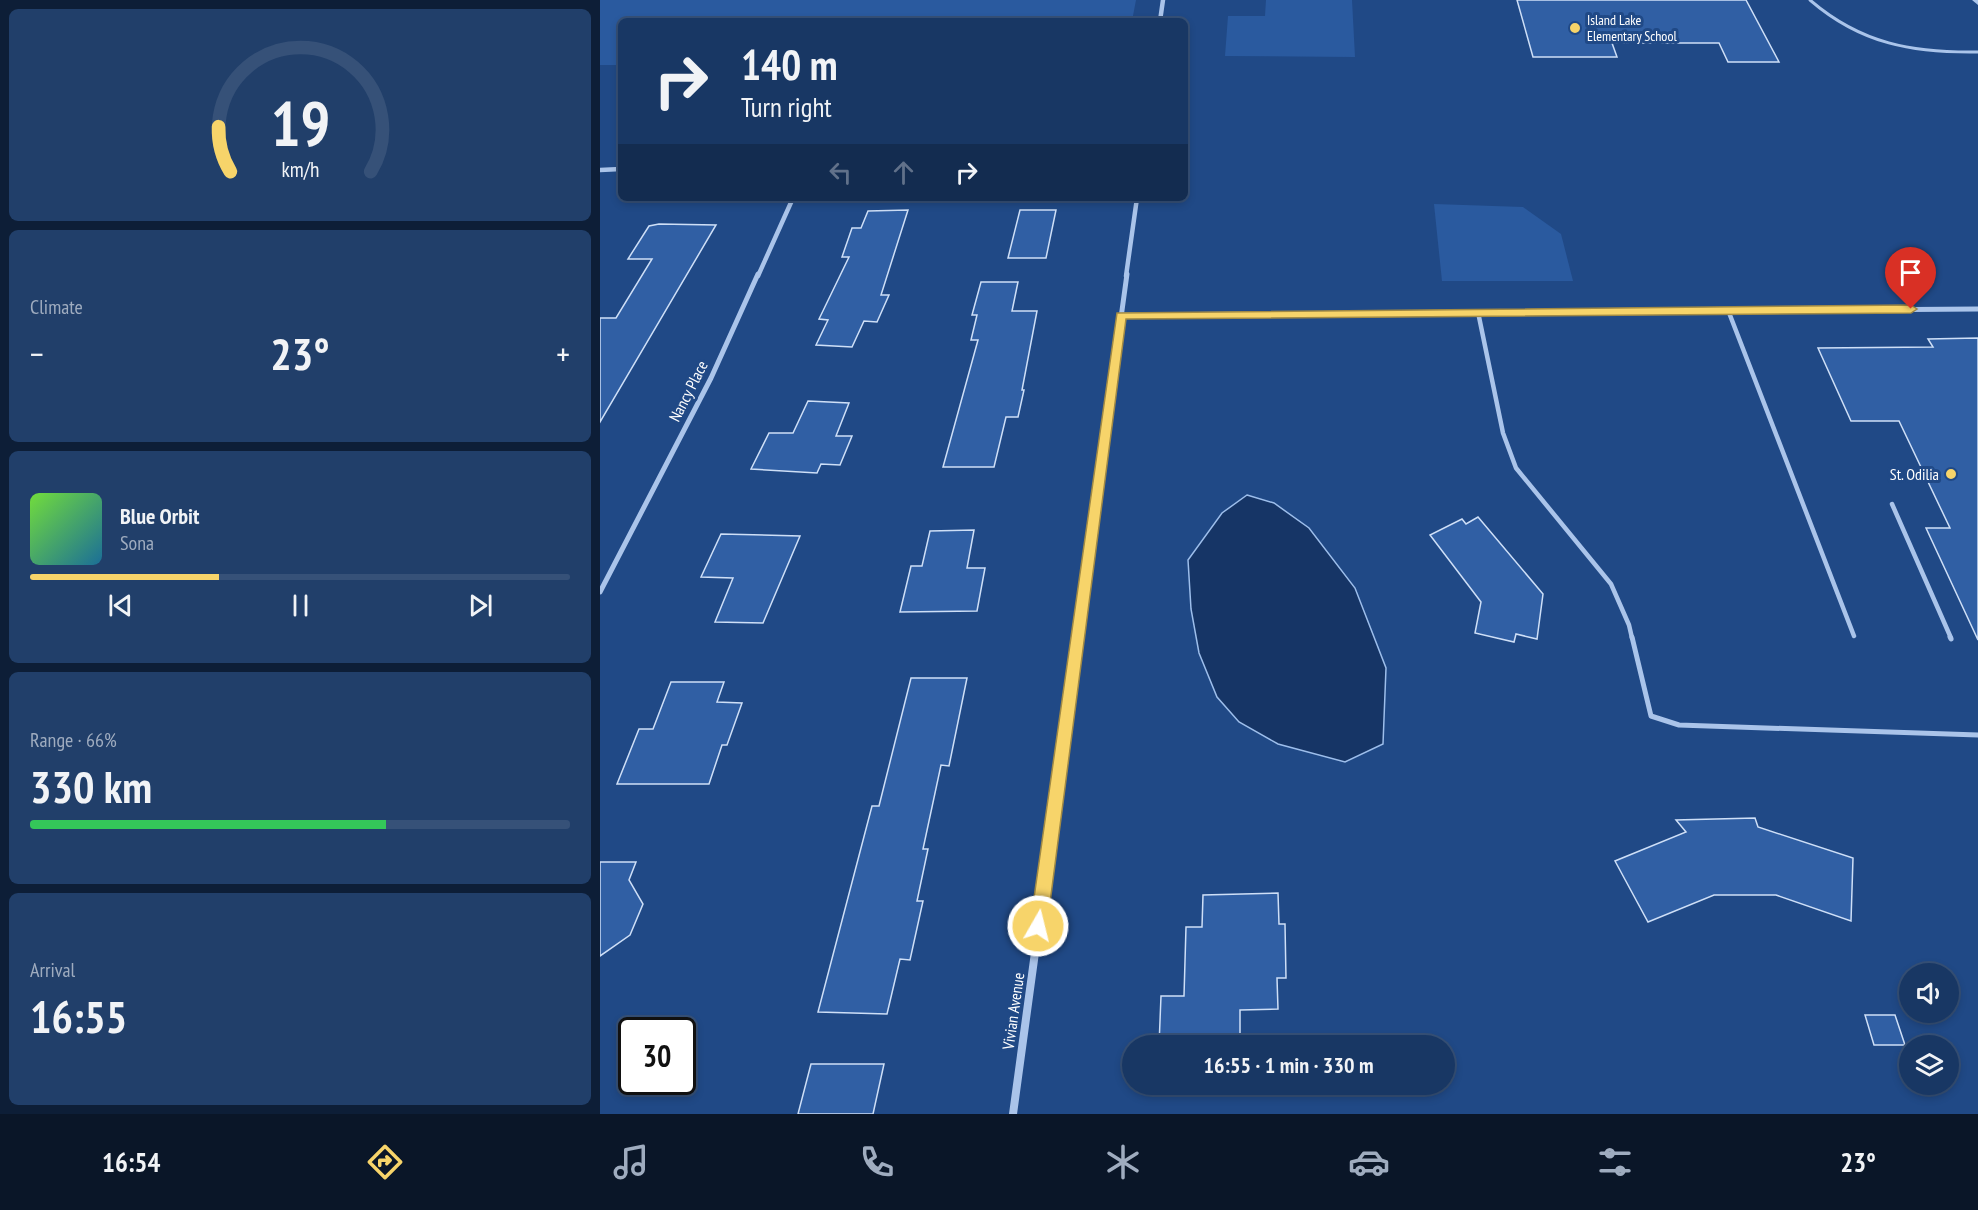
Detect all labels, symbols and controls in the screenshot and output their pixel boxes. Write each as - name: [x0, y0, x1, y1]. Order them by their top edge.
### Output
- place label: Island Lake Elementary School: [1587, 11, 1677, 45]
- marker: Island Lake Elementary School: [1568, 21, 1582, 35]
- text: 140 m: [741, 37, 838, 92]
- icon: right: [642, 42, 720, 120]
- text: 19: [270, 82, 330, 163]
- text: Turn right: [741, 90, 832, 124]
- text: km/h: [281, 155, 319, 183]
- icon: left: [824, 156, 857, 189]
- icon: ahead: [887, 156, 920, 189]
- icon: right: [950, 156, 983, 189]
- pin: [1885, 247, 1936, 309]
- icon: arrive: [1894, 256, 1927, 289]
- text: Climate: [30, 294, 83, 320]
- text: 23°: [270, 324, 330, 382]
- text: −: [30, 332, 44, 375]
- text: +: [556, 332, 570, 375]
- street label: Nancy Place: [664, 357, 712, 425]
- place label: St. Odilia: [1890, 464, 1939, 484]
- marker: St. Odilia: [1944, 467, 1958, 481]
- text: Blue Orbit: [120, 502, 199, 530]
- text: Sona: [120, 530, 154, 556]
- icon: previous: [104, 589, 137, 622]
- icon: pause: [284, 589, 317, 622]
- icon: next: [464, 589, 497, 622]
- text: Range · 66%: [30, 727, 117, 753]
- text: 330 km: [30, 757, 152, 815]
- position arrow: [1006, 894, 1070, 958]
- text: Arrival: [30, 957, 75, 983]
- map controls: [1899, 963, 1959, 1095]
- button: sound: [1899, 963, 1959, 1023]
- street label: Vivian Avenue: [998, 971, 1028, 1052]
- text: 16:55: [30, 987, 127, 1045]
- speed limit sign: 30: [618, 1017, 696, 1095]
- button: layers: [1899, 1035, 1959, 1095]
- text: 16:55 · 1 min · 330 m: [1203, 1051, 1374, 1079]
- icon: directions: [364, 1141, 406, 1183]
- icon: music: [610, 1141, 652, 1183]
- icon: phone: [856, 1141, 898, 1183]
- icon: climate: [1102, 1141, 1144, 1183]
- icon: car: [1348, 1141, 1390, 1183]
- icon: filters: [1594, 1141, 1636, 1183]
- text: 16:54: [102, 1145, 160, 1179]
- text: 23°: [1840, 1145, 1876, 1179]

